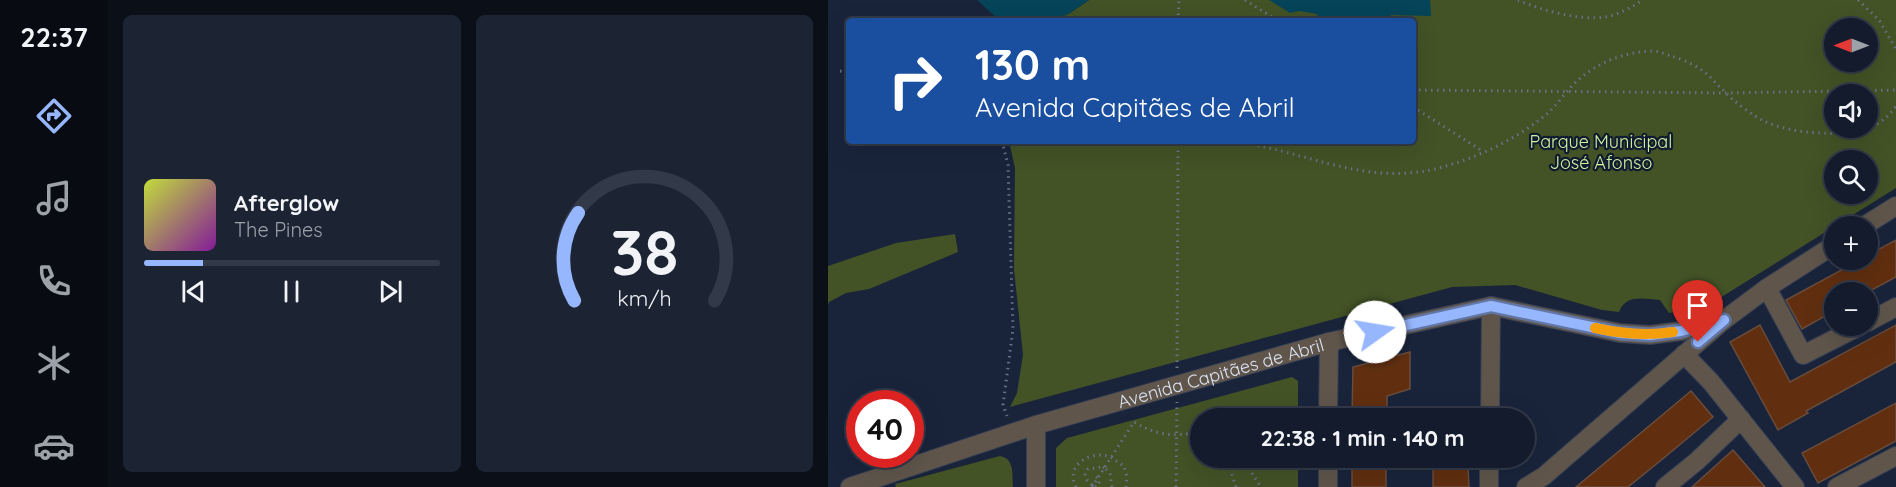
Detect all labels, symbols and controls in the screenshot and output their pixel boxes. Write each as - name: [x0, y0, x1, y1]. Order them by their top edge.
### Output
- north arrow: [1824, 18, 1878, 72]
- map controls: [1824, 18, 1878, 336]
- text: 22:37: [20, 20, 88, 54]
- text: 130 m: [975, 38, 1090, 91]
- icon: right: [876, 42, 954, 120]
- button: sound: [1824, 84, 1878, 138]
- text: Avenida Capitães de Abril: [975, 90, 1295, 124]
- icon: directions: [33, 95, 75, 137]
- park label: Parque Municipal José Afonso: [1530, 130, 1672, 174]
- button: search: [1824, 150, 1878, 204]
- icon: music: [33, 177, 75, 219]
- text: Afterglow: [234, 189, 339, 217]
- text: 38: [610, 213, 678, 291]
- button: +: [1824, 216, 1878, 270]
- text: The Pines: [234, 217, 323, 242]
- icon: phone: [33, 260, 75, 302]
- icon: previous: [177, 275, 210, 308]
- icon: pause: [275, 275, 308, 308]
- icon: next: [374, 275, 407, 308]
- pin: [1672, 280, 1723, 342]
- button: −: [1824, 282, 1878, 336]
- text: km/h: [617, 285, 671, 311]
- icon: arrive: [1681, 289, 1714, 322]
- position arrow: [1343, 300, 1407, 364]
- street label: Avenida Capitães de Abril: [1115, 333, 1326, 413]
- icon: climate: [33, 342, 75, 384]
- speed limit sign: 40: [846, 390, 924, 468]
- text: 22:38 · 1 min · 140 m: [1260, 424, 1465, 452]
- icon: car: [33, 425, 75, 467]

